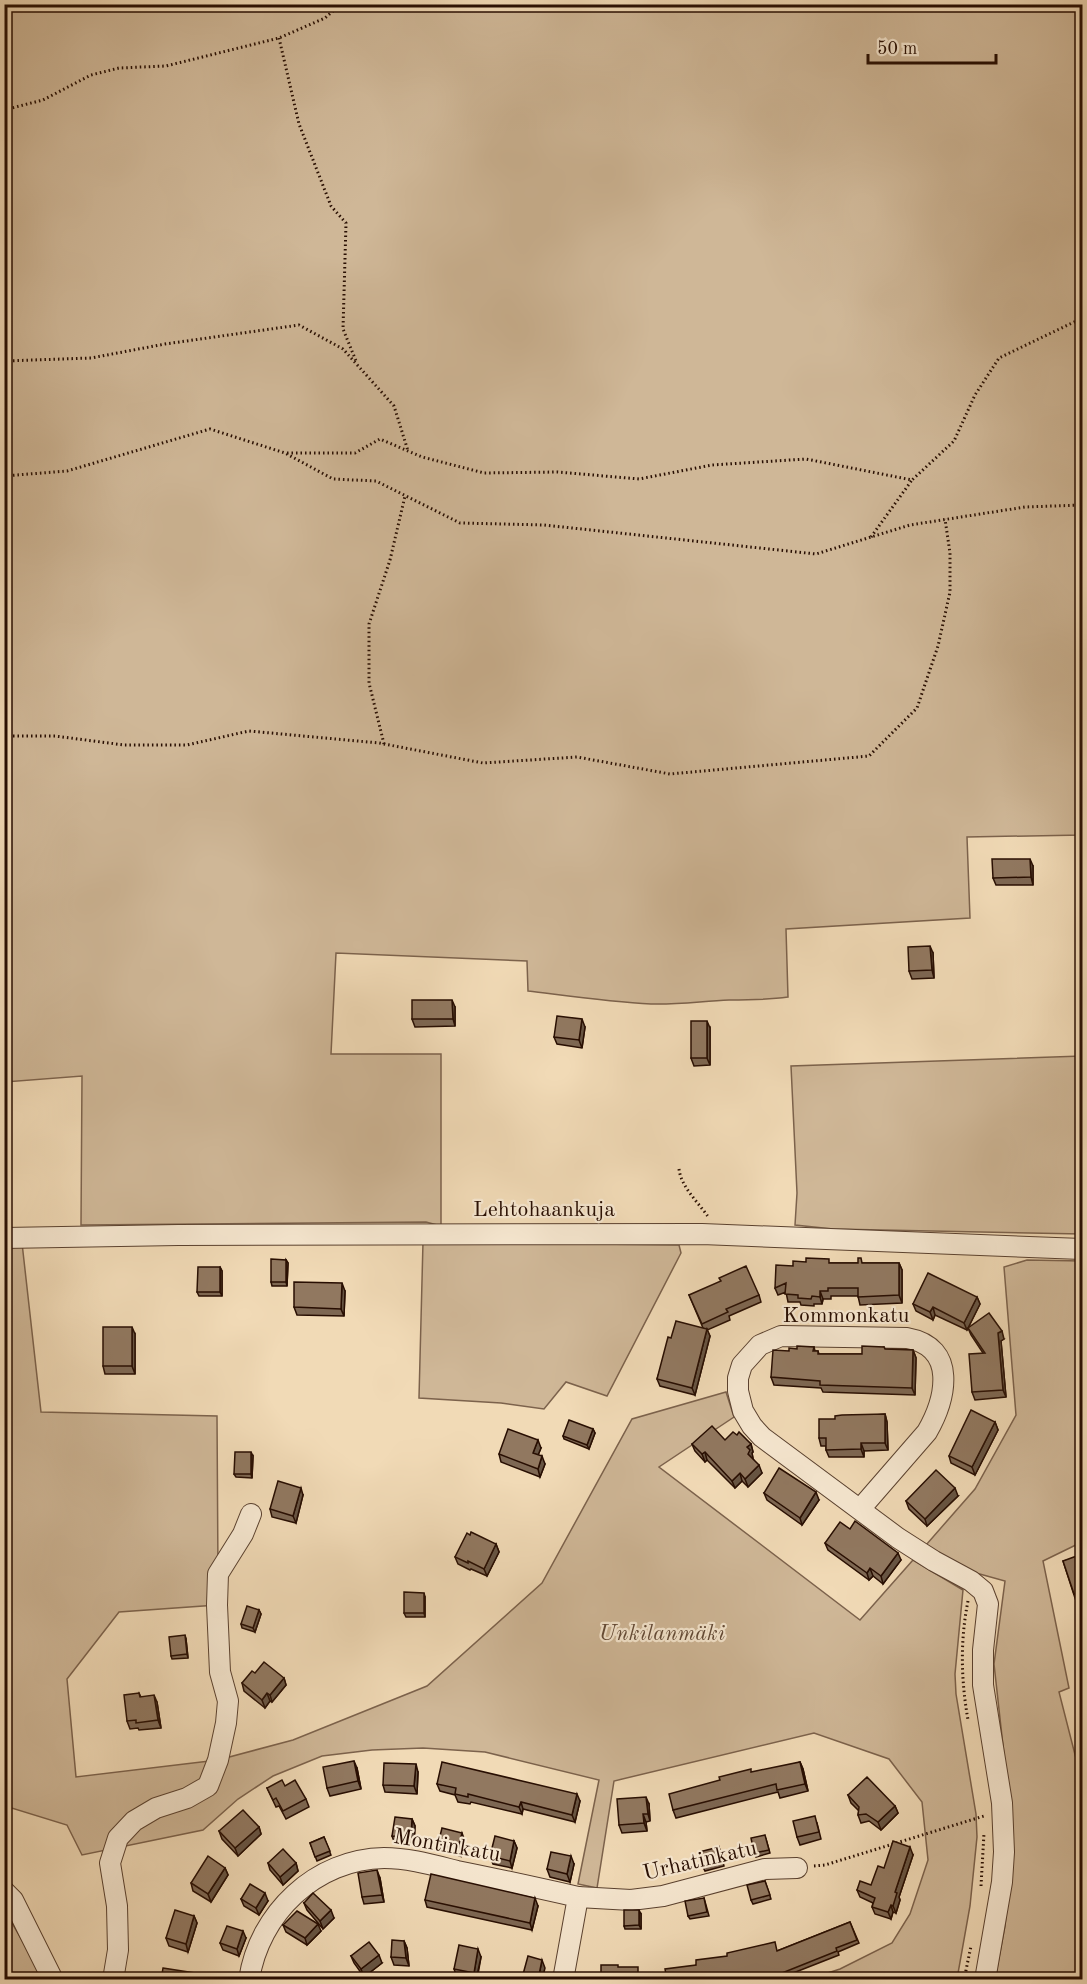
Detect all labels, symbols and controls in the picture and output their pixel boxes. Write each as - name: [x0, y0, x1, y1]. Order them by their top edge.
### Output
- scale bar: [868, 27, 996, 65]
- text: 50 m: [877, 40, 917, 58]
- street label: Lehtohaankuja: [473, 1199, 615, 1221]
- street label: Kommonkatu: [782, 1305, 910, 1327]
- park label: Unkilanmäki: [599, 1623, 726, 1645]
- street label: Montinkatu: [392, 1826, 503, 1866]
- street label: Urhatinkatu: [641, 1837, 759, 1885]

